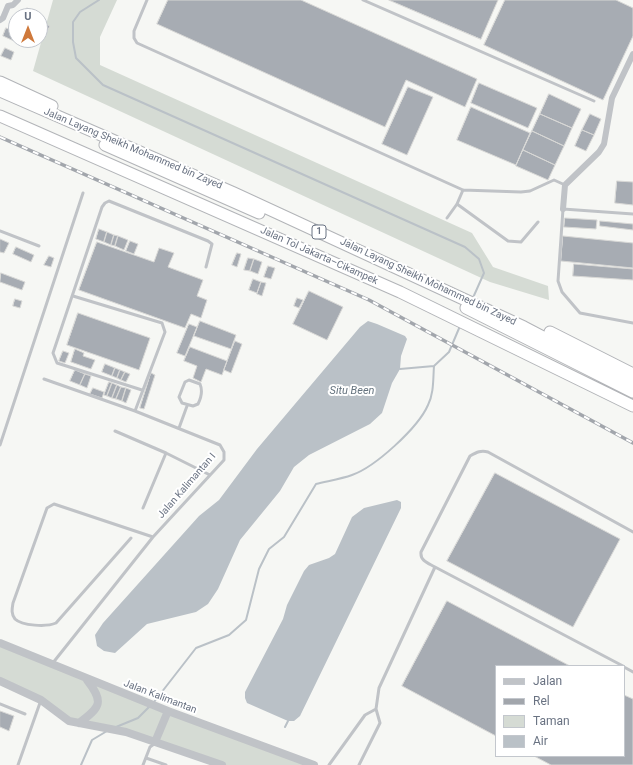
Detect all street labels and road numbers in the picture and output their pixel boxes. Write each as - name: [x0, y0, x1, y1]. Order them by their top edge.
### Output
- street label: Jalan Layang Sheikh Mohammed bin Zayed: [42, 106, 224, 192]
- street label: Jalan Tol Jakarta–Cikampek: [258, 225, 380, 287]
- road number: 1: [312, 225, 326, 239]
- street label: Jalan Layang Sheikh Mohammed bin Zayed: [338, 236, 518, 328]
- street label: Jalan Kalimantan I: [155, 451, 219, 521]
- street label: Jalan Kalimantan: [122, 678, 198, 716]

